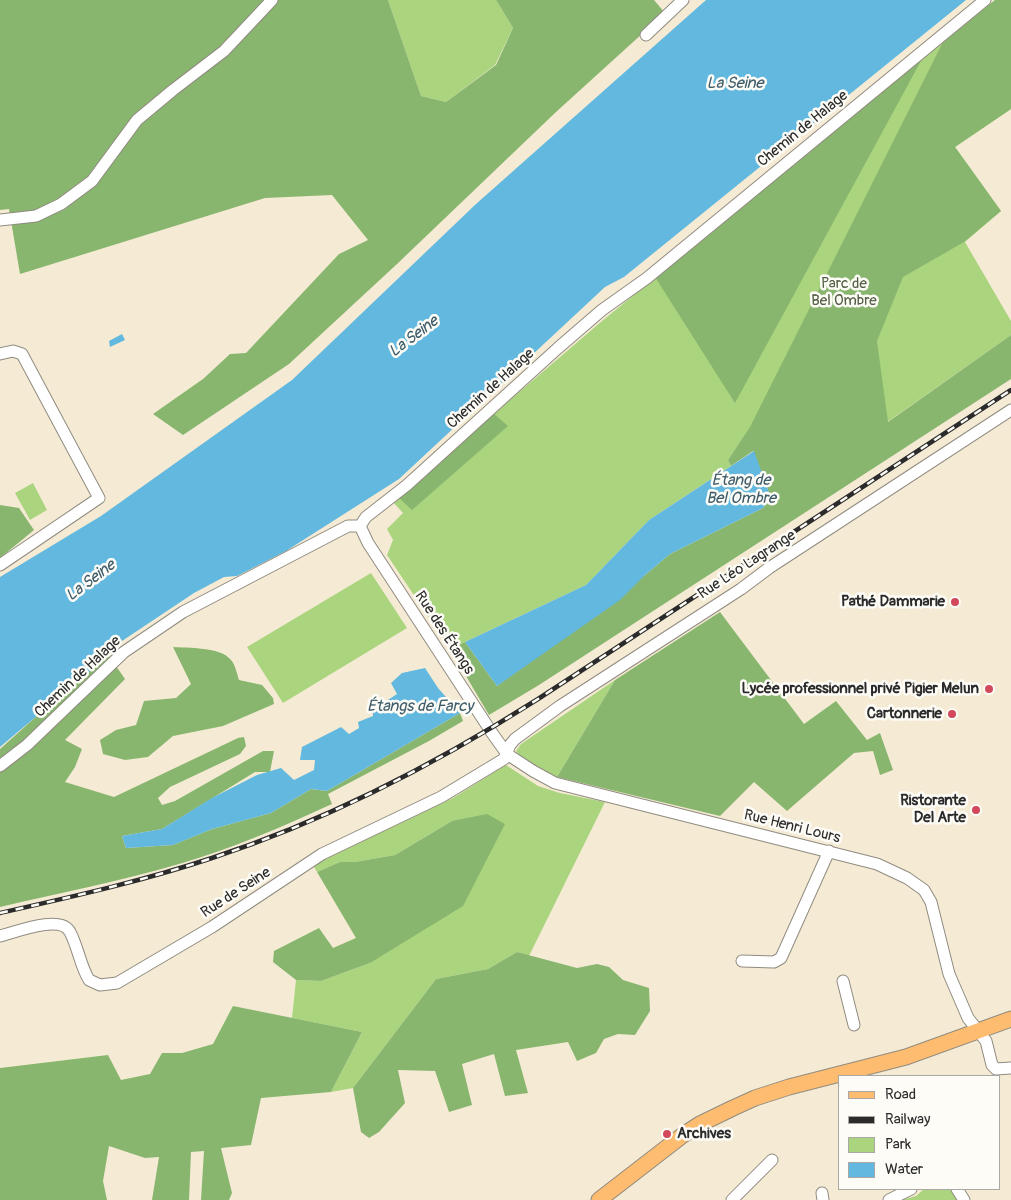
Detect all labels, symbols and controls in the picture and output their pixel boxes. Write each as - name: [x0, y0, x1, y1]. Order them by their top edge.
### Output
- water label: La Seine: [707, 74, 763, 94]
- street label: Chemin de Halage: [754, 87, 852, 171]
- park label: Parc de Bel Ombre: [811, 275, 877, 310]
- water label: La Seine: [386, 312, 442, 362]
- street label: Chemin de Halage: [444, 345, 538, 433]
- water label: Étang de Bel Ombre: [706, 471, 776, 509]
- street label: Rue Léo Lagrange: [695, 527, 799, 603]
- water label: La Seine: [63, 556, 119, 606]
- street label: Rue des Étangs: [410, 588, 478, 678]
- place label: Pathé Dammarie: [841, 593, 945, 611]
- marker: Pathé Dammarie: [949, 596, 961, 608]
- street label: Chemin de Halage: [31, 632, 125, 722]
- place label: Lycée professionnel privé Pigier Melun: [741, 680, 979, 698]
- marker: Lycée professionnel privé Pigier Melun: [983, 683, 995, 695]
- water label: Étangs de Farcy: [367, 697, 473, 717]
- place label: Cartonnerie: [867, 705, 942, 723]
- marker: Cartonnerie: [946, 708, 958, 720]
- place label: Ristorante Del Arte: [900, 792, 966, 827]
- marker: Ristorante Del Arte: [970, 804, 982, 816]
- street label: Rue Henri Lours: [742, 806, 842, 848]
- street label: Rue de Seine: [198, 864, 274, 922]
- legend: [838, 1075, 1001, 1190]
- text: Road: [885, 1085, 916, 1104]
- text: Railway: [885, 1110, 930, 1129]
- place label: Archives: [677, 1125, 731, 1143]
- marker: Archives: [661, 1128, 673, 1140]
- text: Park: [885, 1135, 911, 1154]
- text: Water: [885, 1160, 923, 1179]

